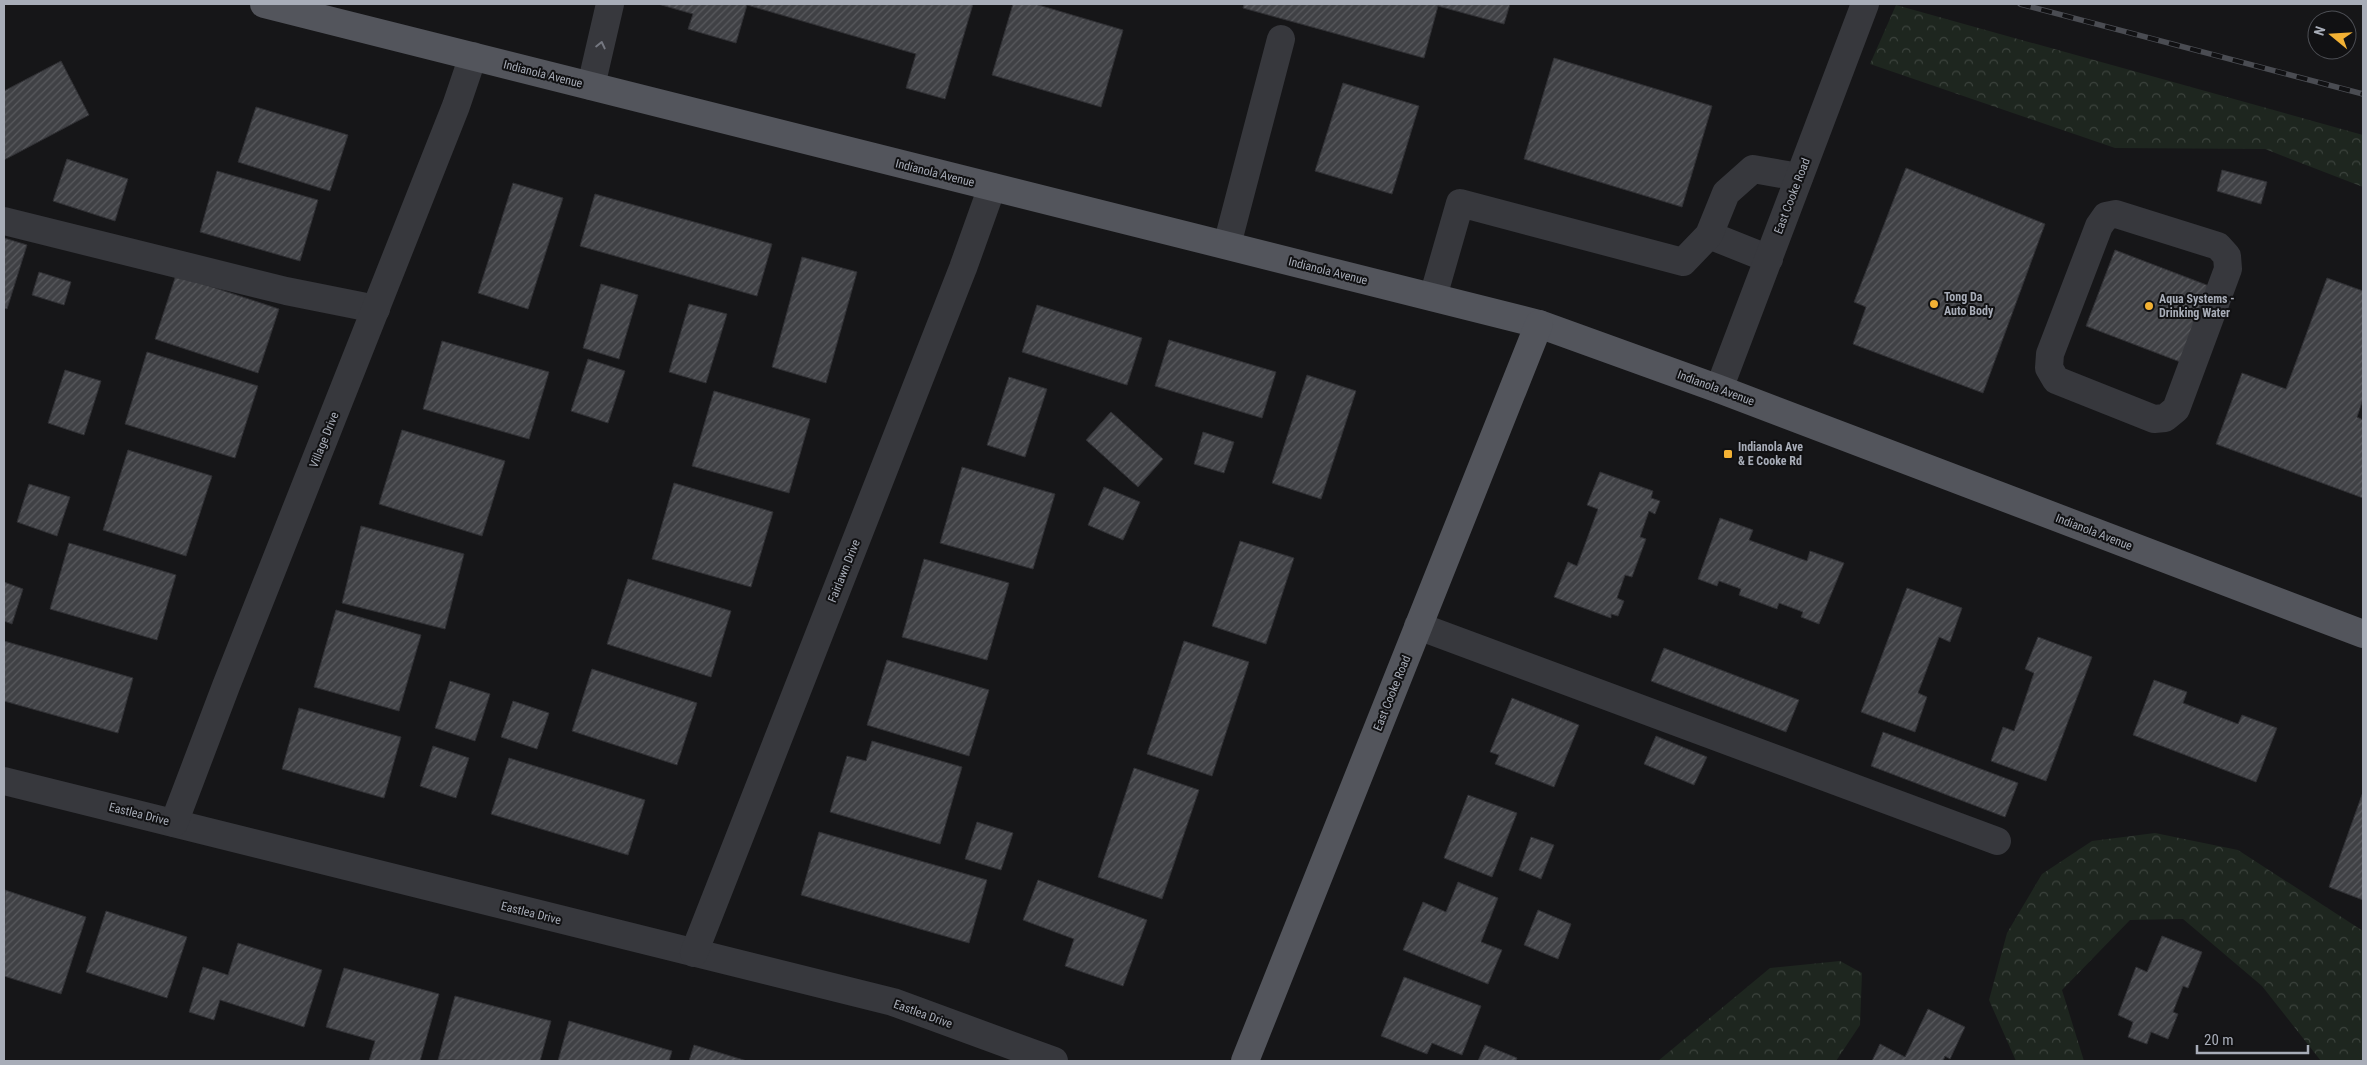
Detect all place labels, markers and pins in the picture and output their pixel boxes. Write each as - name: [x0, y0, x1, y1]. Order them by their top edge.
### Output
- place label: Tong Da Auto Body: [1944, 290, 1994, 318]
- place label: Aqua Systems - Drinking Water: [2159, 292, 2235, 320]
- marker: Tong Da Auto Body: [1928, 298, 1940, 310]
- marker: Aqua Systems - Drinking Water: [2143, 300, 2155, 312]
- place label: Indianola Ave & E Cooke Rd: [1738, 440, 1803, 468]
- marker: Indianola Ave & E Cooke Rd: [1722, 448, 1734, 460]

